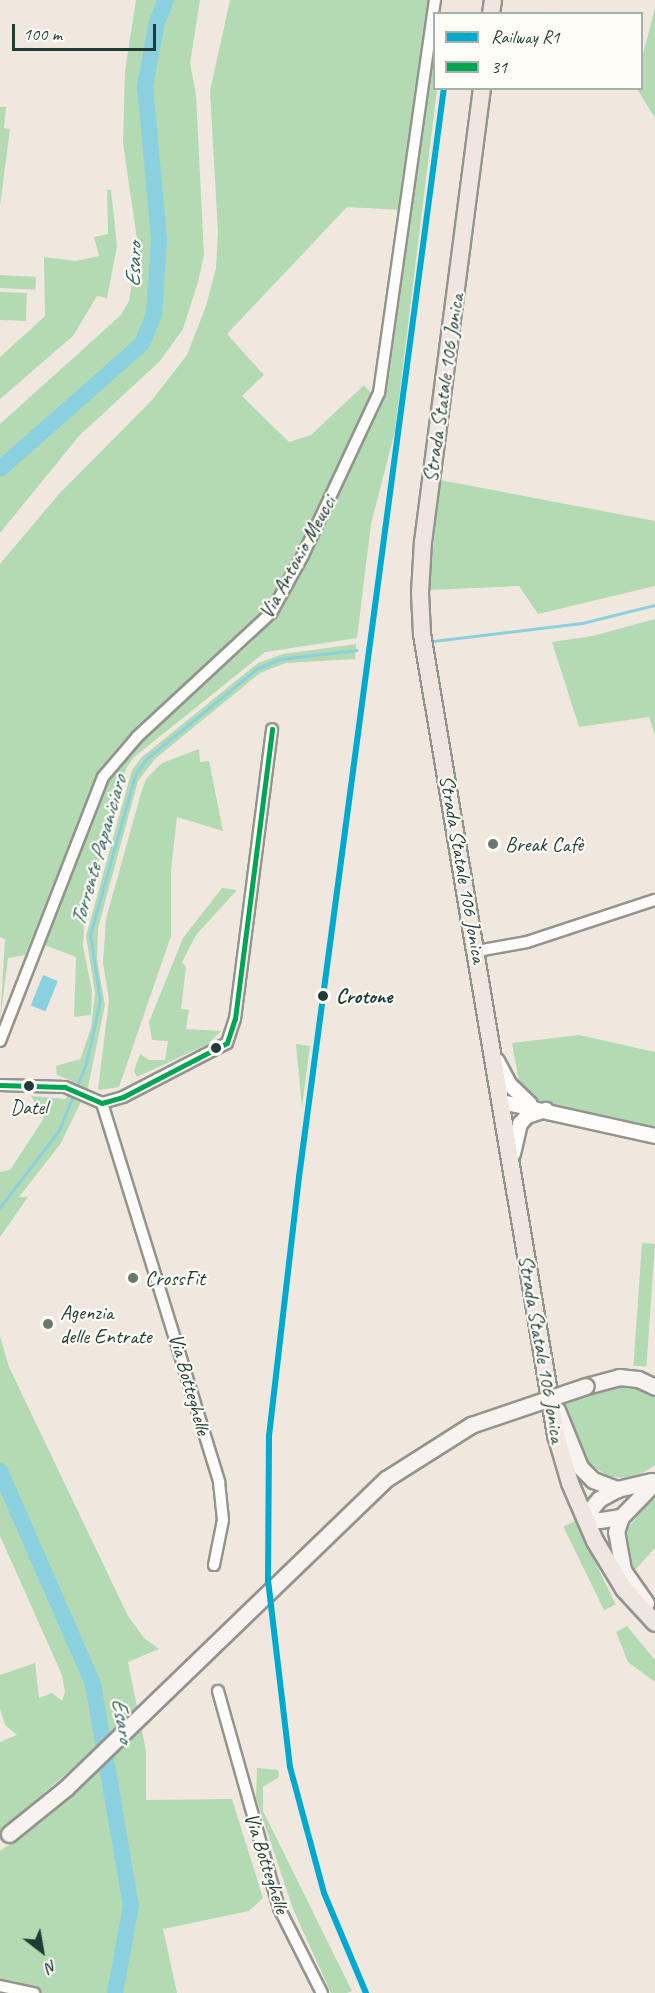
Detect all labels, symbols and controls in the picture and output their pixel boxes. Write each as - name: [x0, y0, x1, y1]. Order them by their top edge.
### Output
- scale bar: [15, 12, 159, 50]
- legend: [433, 12, 643, 90]
- text: 100 m: [23, 23, 62, 45]
- text: Railway R1: [491, 26, 560, 48]
- text: 31: [491, 56, 507, 78]
- water label: Esaro: [120, 242, 148, 288]
- street label: Strada Statale 106 Jonica: [417, 292, 469, 484]
- street label: Via Antonio Meucci: [253, 491, 341, 623]
- water label: Torrente Papaniciaro: [65, 773, 133, 929]
- street label: Strada Statale 106 Jonica: [434, 773, 492, 965]
- place label: Break Cafè: [505, 831, 583, 857]
- marker: Break Cafè: [486, 837, 500, 851]
- place label: Crotone: [336, 983, 392, 1009]
- marker: Crotone: [314, 987, 332, 1005]
- unlabelled marker: [210, 1042, 222, 1054]
- marker: Datel: [23, 1080, 35, 1092]
- place label: Datel: [11, 1095, 47, 1119]
- street label: Strada Statale 106 Jonica: [513, 1253, 571, 1445]
- place label: CrossFit: [145, 1265, 205, 1291]
- marker: CrossFit: [126, 1271, 140, 1285]
- place label: Agenzia delle Entrate: [60, 1299, 152, 1349]
- marker: Agenzia delle Entrate: [41, 1317, 55, 1331]
- street label: Via Botteghelle: [163, 1330, 217, 1438]
- water label: Esaro: [105, 1696, 139, 1744]
- street label: Via Botteghelle: [239, 1809, 295, 1917]
- north arrow: [12, 1921, 72, 1981]
- text: N: [42, 1955, 61, 1978]

